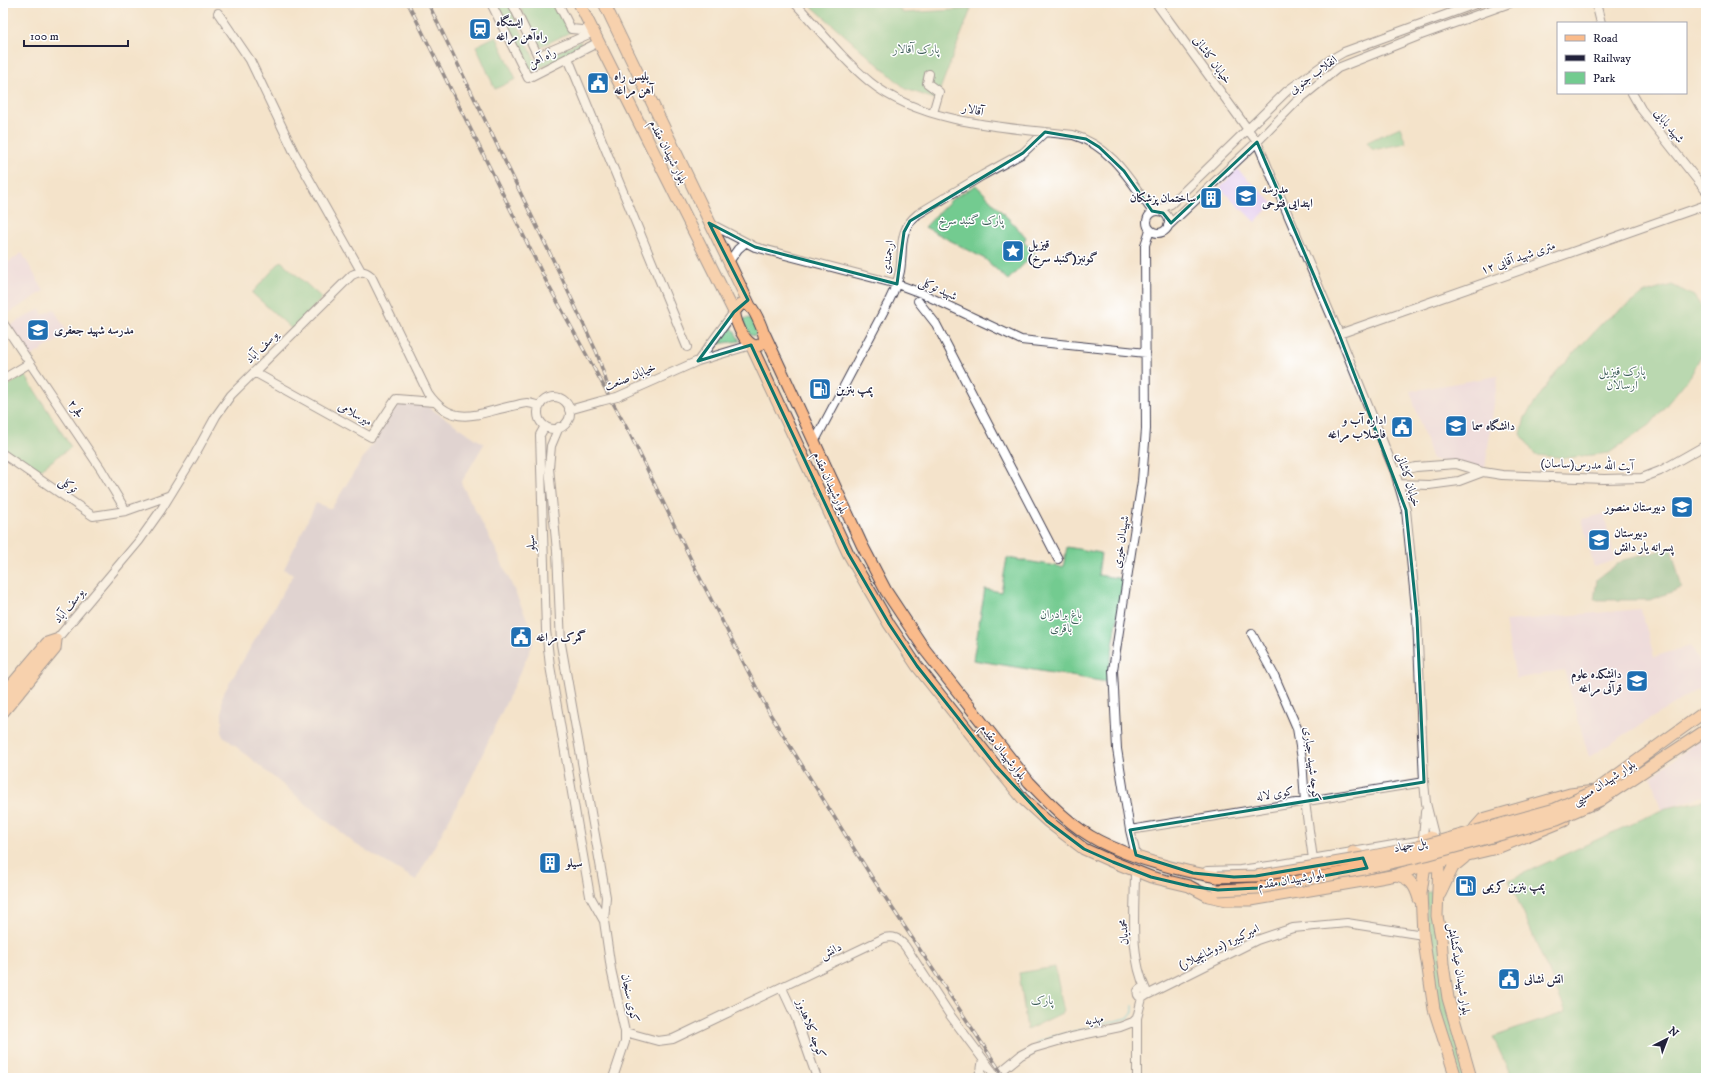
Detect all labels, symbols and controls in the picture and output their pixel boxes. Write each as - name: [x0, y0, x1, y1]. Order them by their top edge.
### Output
- place label: ایستگاه راه‌آهن مراغه: [496, 14, 548, 45]
- station icon: ایستگاه راه‌آهن مراغه: [467, 16, 493, 42]
- scale bar: [24, 22, 128, 48]
- legend: [1557, 22, 1687, 94]
- text: 100 m: [30, 29, 59, 44]
- text: Road: [1593, 31, 1618, 46]
- street label: خیابان کاشانی: [1190, 33, 1235, 87]
- park label: پارک آقالار: [892, 41, 940, 58]
- street label: راه آهن: [525, 44, 559, 72]
- text: Railway: [1593, 51, 1631, 66]
- street label: انقلاب جنوبی: [1286, 52, 1341, 98]
- place label: پلیس راه آهن مراغه: [614, 69, 655, 99]
- public building icon: پلیس راه آهن مراغه: [585, 70, 611, 96]
- text: Park: [1593, 71, 1615, 86]
- street label: آقالار: [960, 99, 987, 120]
- street label: شهید بابایی: [1651, 106, 1687, 146]
- street label: بلوار شهیدان مقدم: [643, 118, 690, 188]
- place label: مدرسه ابتدایی فتوحی: [1261, 182, 1313, 211]
- school or university icon: مدرسه ابتدایی فتوحی: [1233, 183, 1259, 209]
- building icon: ساختمان پزشکان: [1198, 185, 1224, 211]
- place label: ساختمان پزشکان: [1130, 191, 1196, 206]
- park label: پارک گنبد سرخ: [938, 213, 1005, 231]
- place label: قیزیل گونبز(گنبد سرخ): [1028, 237, 1098, 269]
- street label: ۱۲ متری شهید آقایی: [1478, 237, 1557, 278]
- place icon: قیزیل گونبز(گنبد سرخ): [1000, 238, 1026, 264]
- street label: ارجمندی: [878, 239, 898, 275]
- street label: شهید توکلی: [916, 274, 960, 305]
- school or university icon: مدرسه شهید جعفری: [25, 317, 51, 343]
- place label: مدرسه شهید جعفری: [54, 323, 134, 338]
- street label: یوسف آباد: [242, 326, 282, 367]
- street label: خیابان صنعت: [602, 360, 658, 394]
- park label: پارک قیزیل ارسالان: [1599, 364, 1646, 393]
- fuel station icon: پمپ بنزین: [807, 376, 833, 402]
- place label: پمپ بنزین: [836, 382, 874, 398]
- street label: فجر۲: [64, 397, 88, 421]
- street label: میرسلامی: [335, 399, 375, 429]
- place label: اداره آب و فاضلاب مراغه: [1328, 412, 1386, 443]
- school or university icon: دانشگاه سما: [1443, 413, 1469, 439]
- public building icon: اداره آب و فاضلاب مراغه: [1389, 414, 1415, 440]
- place label: دانشگاه سما: [1472, 418, 1515, 434]
- street label: بلوارشهیدان مقدم: [806, 449, 851, 518]
- street label: خیابان کاشانی: [1392, 451, 1424, 509]
- street label: آیت الله مدرس(ساسان): [1540, 453, 1635, 474]
- street label: توکلی: [55, 473, 81, 498]
- school or university icon: دبیرستان منصور: [1669, 494, 1695, 520]
- place label: دبیرستان منصور: [1603, 500, 1666, 515]
- street label: شهیدان خیری: [1109, 515, 1133, 569]
- place label: دبیرستان پسرانه یار دانش: [1614, 526, 1675, 556]
- school or university icon: دبیرستان پسرانه یار دانش: [1586, 527, 1612, 553]
- street label: سیلو: [523, 534, 539, 554]
- street label: یوسف آباد: [50, 584, 88, 627]
- park label: باغ برادران باقری: [1040, 607, 1082, 636]
- public building icon: گمرک مراغه: [508, 624, 534, 650]
- place label: گمرک مراغه: [536, 629, 587, 646]
- place label: دانشکده علوم قرآنی مراغه: [1571, 667, 1622, 697]
- school or university icon: دانشکده علوم قرآنی مراغه: [1624, 668, 1650, 694]
- street label: بلوارشهیدان مقدم: [974, 721, 1030, 785]
- street label: کوچه شهید جباری: [1299, 726, 1324, 802]
- street label: بلوار شهیدان مسیبی: [1569, 757, 1640, 811]
- street label: کوی لاله: [1255, 784, 1295, 804]
- street label: پل جهاد: [1392, 834, 1429, 857]
- building icon: سیلو: [537, 850, 563, 876]
- place label: سیلو: [564, 856, 583, 871]
- street label: بلوارشهیدان مقدم: [1257, 867, 1326, 896]
- fuel station icon: پمپ بنزین کریمی: [1453, 873, 1479, 899]
- place label: پمپ بنزین کریمی: [1482, 879, 1546, 895]
- street label: محمدیان: [1116, 919, 1132, 945]
- street label: امیرکبیر1 (دوشابچیلار): [1176, 921, 1262, 973]
- street label: بلوار شهیدان عیدگشایش: [1443, 922, 1474, 1016]
- street label: دانش: [818, 939, 845, 963]
- public building icon: اتش نشانی: [1496, 966, 1522, 992]
- street label: کوی سنجان: [618, 972, 643, 1024]
- place label: اتش نشانی: [1523, 972, 1564, 987]
- park label: پارک: [1031, 993, 1054, 1009]
- street label: کوچه کلاهدوز: [792, 996, 829, 1061]
- street label: مهدیه: [1083, 1011, 1105, 1029]
- north arrow: [1647, 1019, 1687, 1059]
- text: N: [1665, 1024, 1681, 1041]

